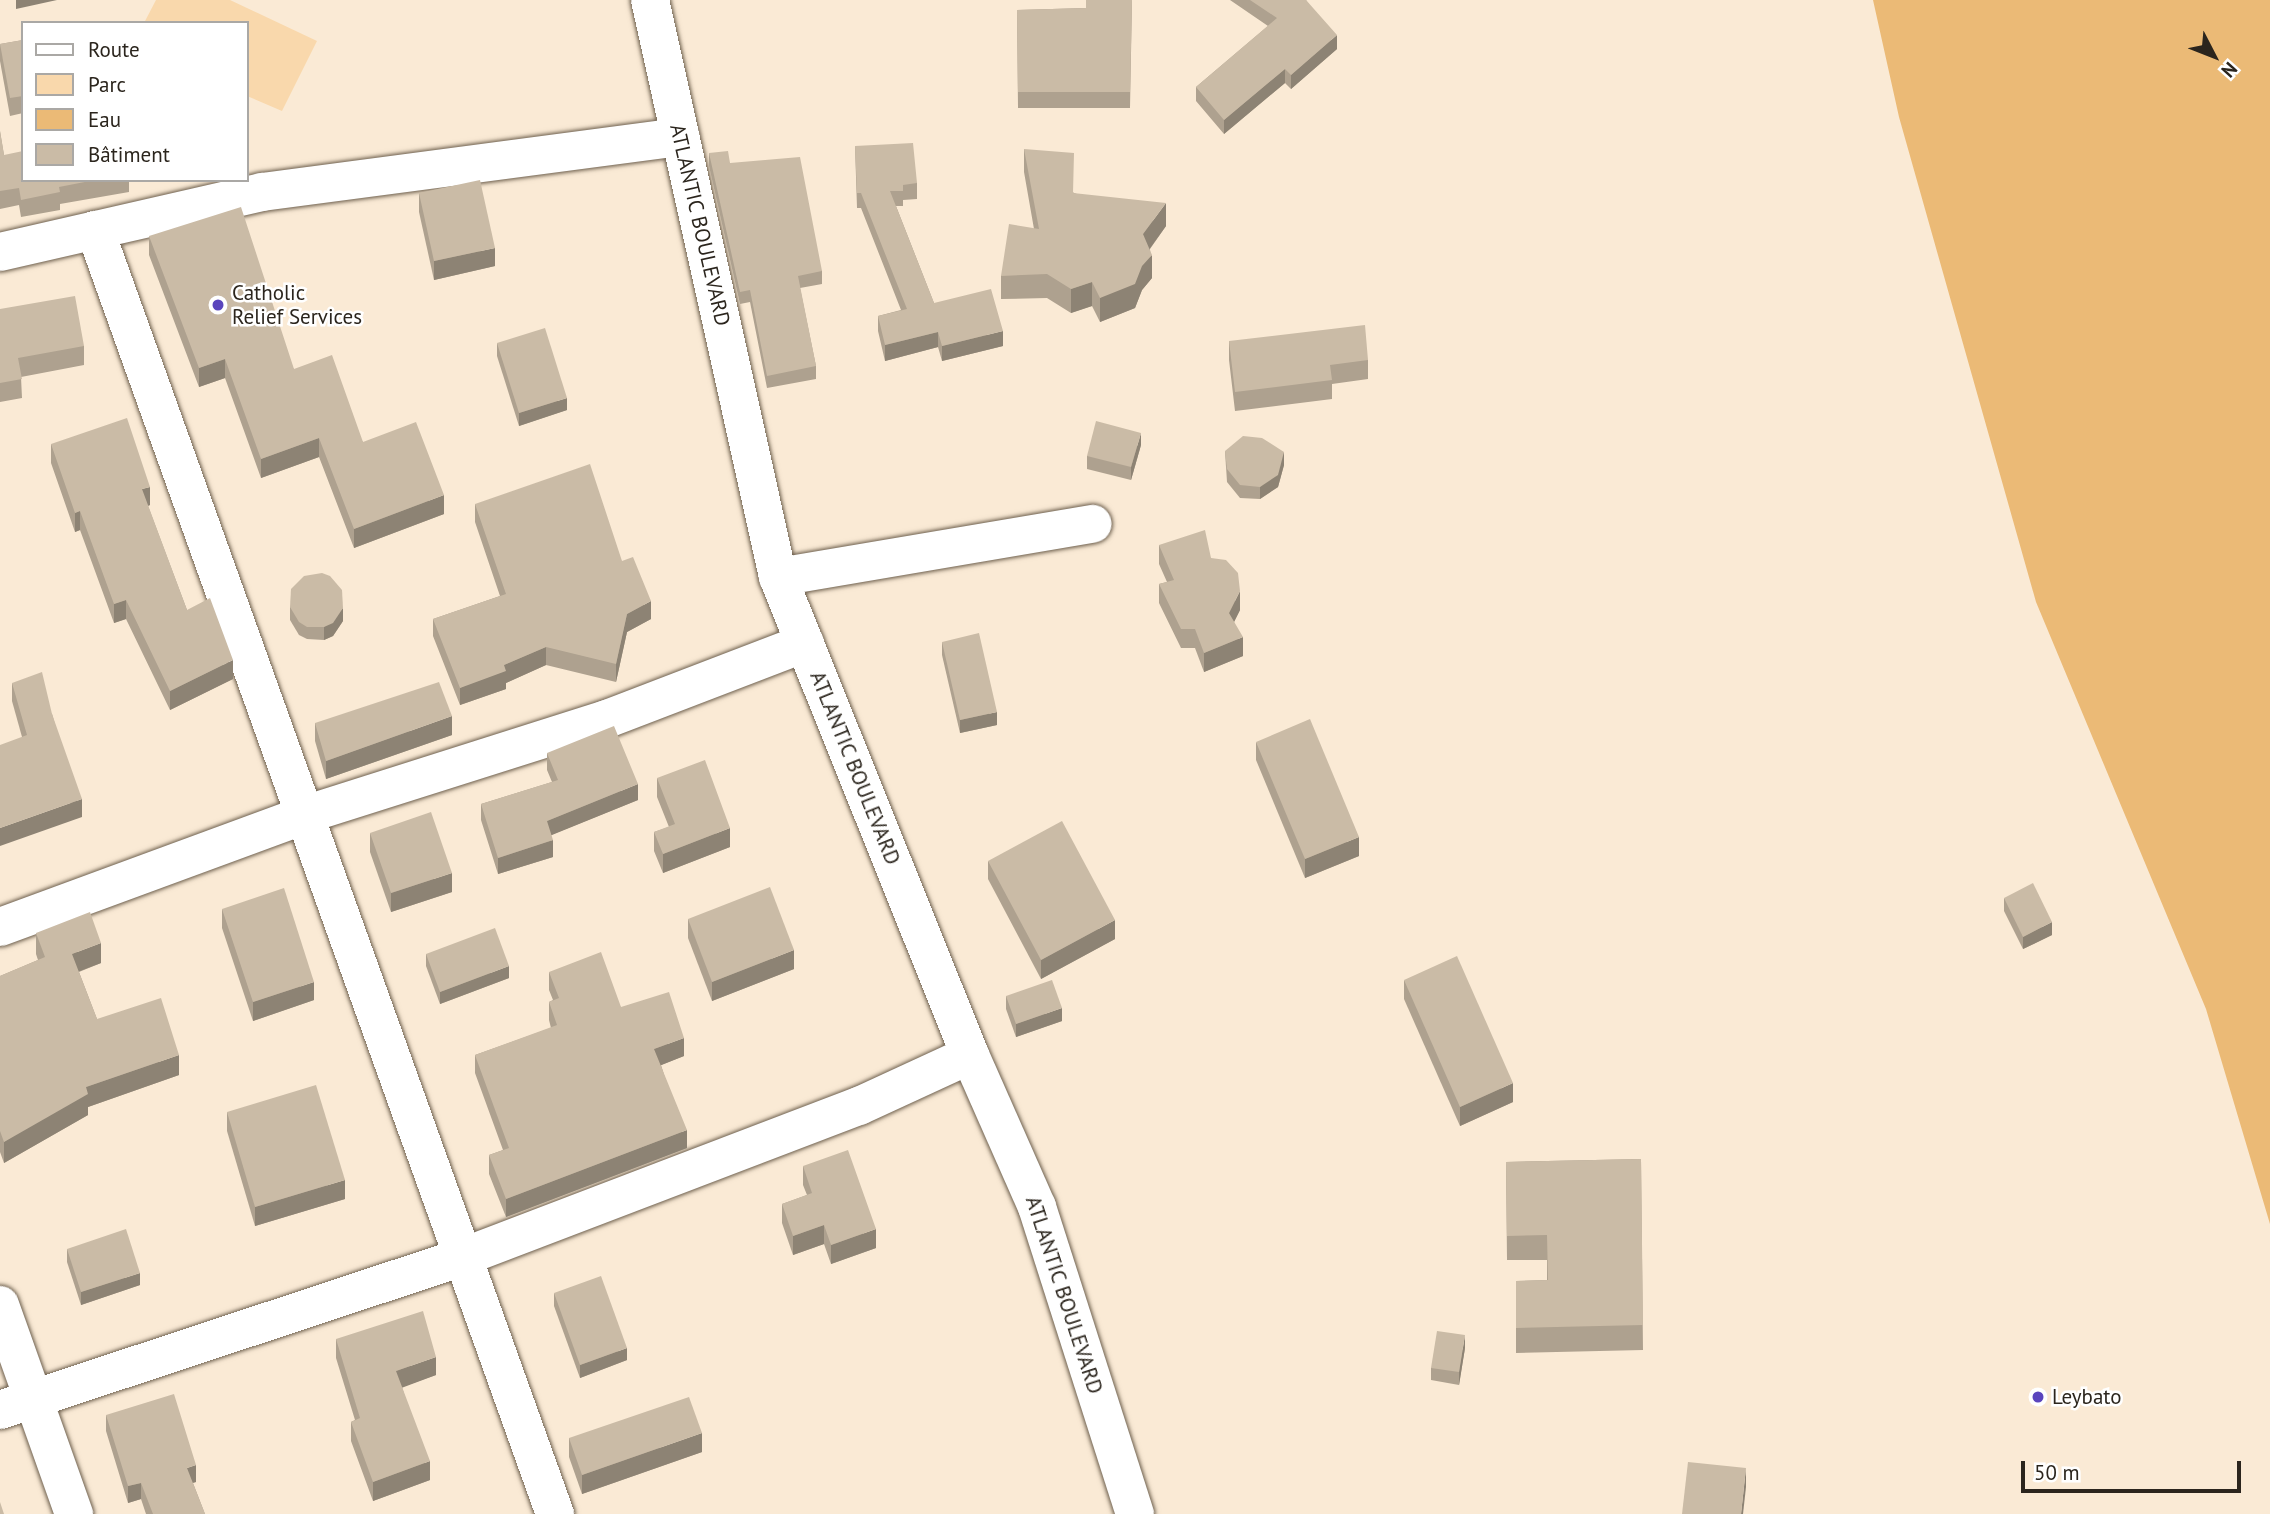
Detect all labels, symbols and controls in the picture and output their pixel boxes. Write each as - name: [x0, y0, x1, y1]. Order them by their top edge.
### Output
- legend: [21, 21, 248, 182]
- north arrow: [2179, 21, 2249, 91]
- text: Route: [88, 36, 140, 63]
- text: N: [2217, 57, 2243, 83]
- text: Parc: [88, 71, 126, 98]
- text: Eau: [88, 106, 121, 133]
- street label: ATLANTIC BOULEVARD: [664, 121, 736, 329]
- text: Bâtiment: [88, 141, 170, 168]
- place label: Catholic Relief Services: [232, 280, 362, 330]
- marker: Catholic Relief Services: [210, 297, 226, 313]
- street label: ATLANTIC BOULEVARD: [805, 667, 905, 869]
- street label: ATLANTIC BOULEVARD: [1020, 1193, 1108, 1397]
- place label: Leybato: [2052, 1384, 2122, 1410]
- marker: Leybato: [2030, 1389, 2046, 1405]
- scale bar: [2025, 1448, 2246, 1492]
- text: 50 m: [2034, 1459, 2080, 1486]

